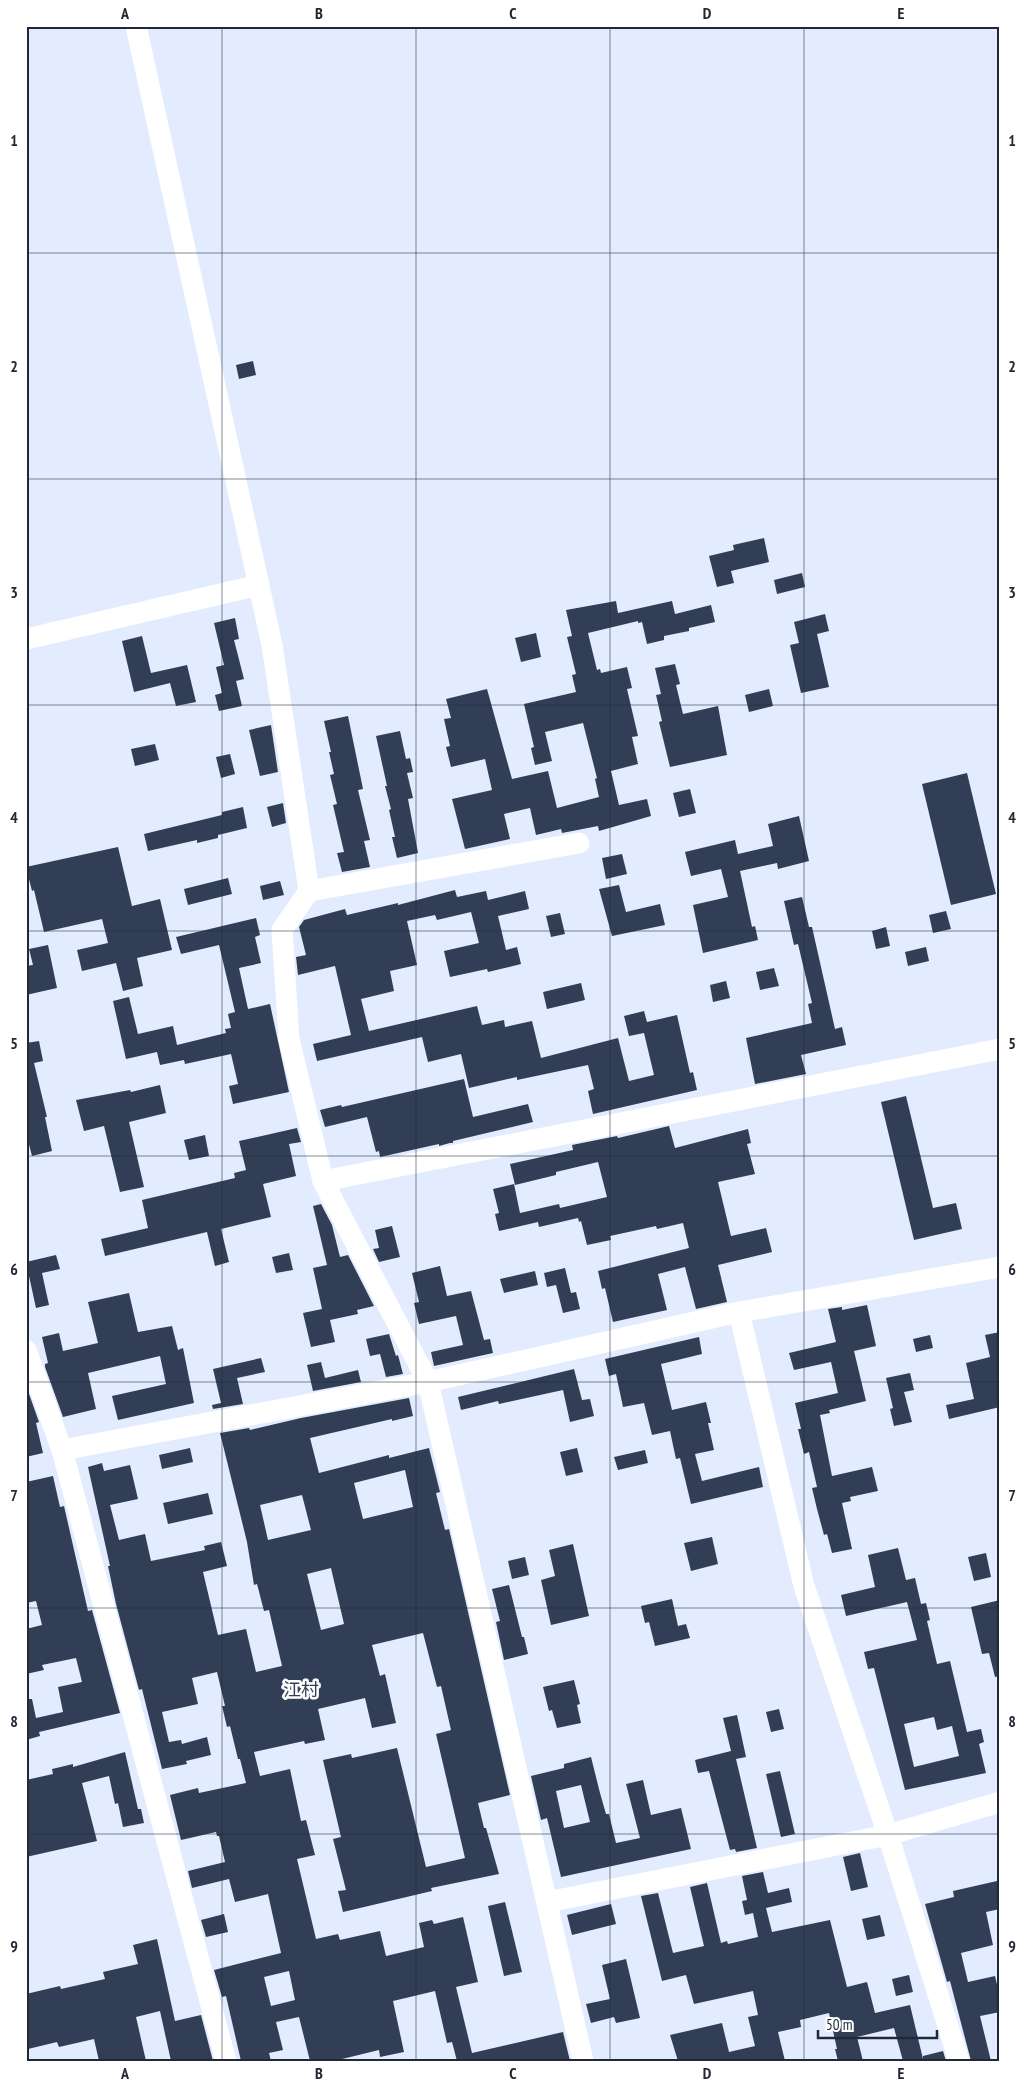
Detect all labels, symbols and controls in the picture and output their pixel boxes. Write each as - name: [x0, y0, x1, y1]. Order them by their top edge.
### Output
- text: A: [120, 3, 130, 23]
- text: B: [315, 3, 323, 23]
- text: C: [509, 3, 517, 23]
- text: D: [703, 3, 712, 23]
- text: E: [898, 3, 905, 23]
- text: 1: [10, 130, 18, 150]
- text: 1: [1008, 130, 1016, 150]
- text: 2: [10, 356, 18, 376]
- text: 2: [1008, 356, 1016, 376]
- text: 3: [10, 582, 18, 602]
- text: 3: [1008, 582, 1016, 602]
- text: 4: [10, 807, 18, 827]
- text: 4: [1008, 807, 1016, 827]
- text: 5: [10, 1033, 18, 1053]
- text: 5: [1008, 1033, 1016, 1053]
- text: 6: [10, 1259, 18, 1279]
- text: 6: [1008, 1259, 1016, 1279]
- text: 7: [10, 1485, 18, 1505]
- text: 7: [1008, 1485, 1016, 1505]
- district label: 江村: [283, 1678, 319, 1701]
- text: 8: [10, 1711, 18, 1731]
- text: 8: [1008, 1711, 1016, 1731]
- text: 9: [10, 1936, 18, 1956]
- text: 9: [1008, 1936, 1016, 1956]
- scale bar: [818, 2007, 937, 2039]
- text: 50 m: [826, 2015, 852, 2034]
- text: A: [120, 2063, 130, 2083]
- text: B: [315, 2063, 323, 2083]
- text: C: [509, 2063, 517, 2083]
- text: D: [703, 2063, 712, 2083]
- text: E: [898, 2063, 905, 2083]

